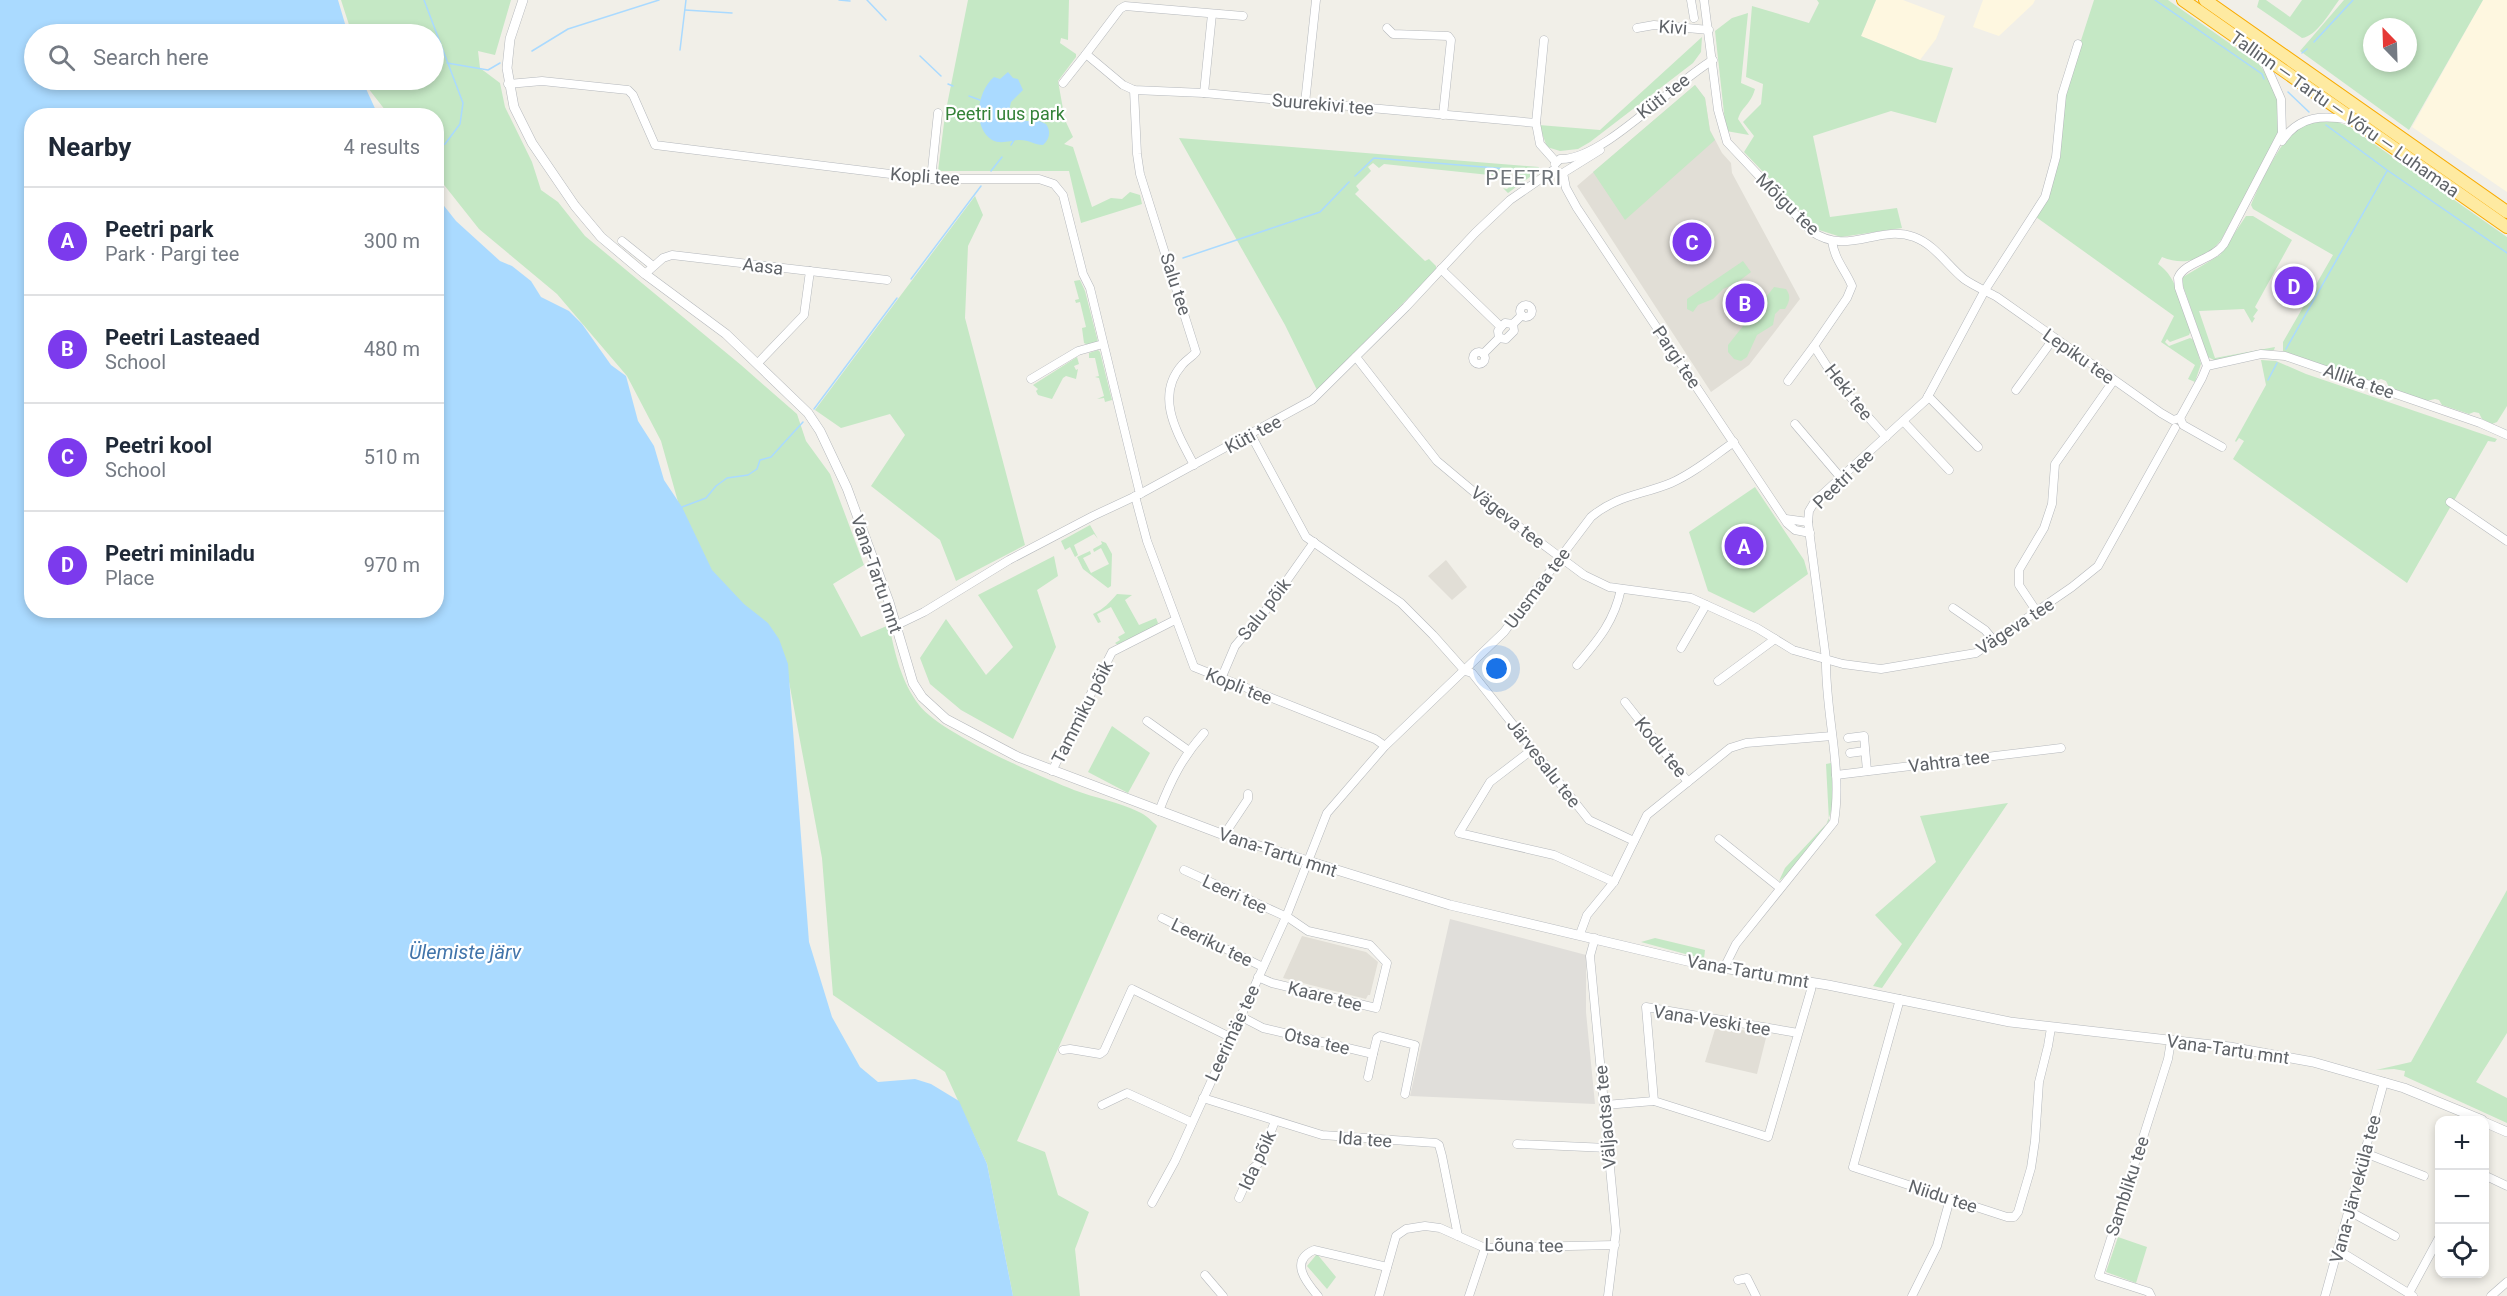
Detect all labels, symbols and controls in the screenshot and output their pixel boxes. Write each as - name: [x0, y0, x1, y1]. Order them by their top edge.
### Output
- street label: Kivi: [1658, 16, 1688, 38]
- north arrow: [2363, 18, 2417, 72]
- search box: [24, 24, 444, 90]
- street label: Tallinn — Tartu — Võru — Luhamaa: [2226, 27, 2464, 201]
- icon: search: [45, 41, 78, 74]
- text: Search here: [93, 45, 209, 70]
- street label: Küti tee: [1633, 69, 1693, 123]
- street label: Suurekivi tee: [1271, 89, 1375, 119]
- park label: Peetri uus park: [945, 103, 1066, 124]
- text: Nearby: [48, 132, 131, 162]
- text: 4 results: [344, 135, 420, 159]
- street label: Kopli tee: [890, 163, 960, 189]
- district label: PEETRI: [1485, 166, 1563, 190]
- street label: Mõigu tee: [1752, 169, 1824, 239]
- text: Peetri park: [105, 217, 214, 242]
- pin: C: [1672, 220, 1712, 264]
- text: A: [61, 229, 74, 253]
- text: 300 m: [364, 229, 420, 253]
- text: Park · Pargi tee: [105, 242, 239, 266]
- street label: Salu tee: [1156, 250, 1196, 318]
- street label: Aasa: [742, 253, 784, 279]
- pin: D: [2274, 264, 2314, 308]
- pin: B: [1726, 280, 1764, 326]
- street label: Pargi tee: [1648, 322, 1706, 392]
- street label: Lepiku tee: [2039, 324, 2119, 388]
- text: Peetri Lasteaed: [105, 325, 260, 350]
- text: B: [61, 337, 74, 361]
- text: 480 m: [364, 337, 420, 361]
- text: School: [105, 350, 166, 374]
- street label: Allika tee: [2321, 359, 2397, 403]
- street label: Heki tee: [1821, 360, 1877, 424]
- street label: Küti tee: [1221, 410, 1285, 458]
- text: Peetri kool: [105, 433, 212, 458]
- text: C: [61, 445, 74, 469]
- text: 510 m: [364, 445, 420, 469]
- street label: Peetri tee: [1808, 445, 1878, 513]
- text: School: [105, 458, 166, 482]
- street label: Vägeva tee: [1467, 482, 1549, 552]
- street label: Vana-Tartu mnt: [847, 512, 907, 636]
- pin: A: [1724, 524, 1764, 568]
- text: Peetri miniladu: [105, 541, 255, 566]
- street label: Uusmaa tee: [1500, 543, 1574, 633]
- text: D: [61, 553, 74, 577]
- text: 970 m: [364, 553, 420, 577]
- text: Place: [105, 566, 154, 590]
- street label: Salu põik: [1233, 573, 1295, 644]
- street label: Vägeva tee: [1972, 593, 2058, 659]
- your location: [1482, 654, 1511, 683]
- street label: Tammiku põik: [1047, 656, 1117, 767]
- street label: Kopli tee: [1203, 663, 1275, 709]
- street label: Kodu tee: [1631, 713, 1691, 781]
- street label: Järvesalu tee: [1503, 714, 1585, 812]
- street label: Vahtra tee: [1907, 746, 1991, 776]
- street label: Vana-Tartu mnt: [1216, 823, 1340, 881]
- street label: Leeri tee: [1199, 870, 1271, 918]
- street label: Leeriku tee: [1168, 913, 1256, 971]
- water label: Ülemiste järv: [409, 940, 522, 964]
- street label: Vana-Tartu mnt: [1685, 950, 1811, 992]
- street label: Kaare tee: [1286, 977, 1364, 1015]
- street label: Leerimäe tee: [1201, 982, 1263, 1084]
- street label: Vana-Veski tee: [1652, 1000, 1772, 1040]
- street label: Otsa tee: [1282, 1023, 1352, 1059]
- street label: Vana-Tartu mnt: [2165, 1030, 2291, 1068]
- street label: Väljaotsa tee: [1590, 1064, 1620, 1170]
- street label: Vana-Järveküla tee: [2325, 1113, 2385, 1265]
- map controls: [2435, 1116, 2489, 1278]
- button: +: [2435, 1116, 2489, 1170]
- street label: Ida põik: [1234, 1126, 1280, 1193]
- street label: Ida tee: [1337, 1127, 1393, 1151]
- street label: Sambliku tee: [2101, 1133, 2153, 1239]
- button: −: [2435, 1170, 2489, 1224]
- street label: Niidu tee: [1906, 1175, 1980, 1217]
- button: locate: [2435, 1224, 2489, 1278]
- street label: Lõuna tee: [1484, 1234, 1564, 1256]

